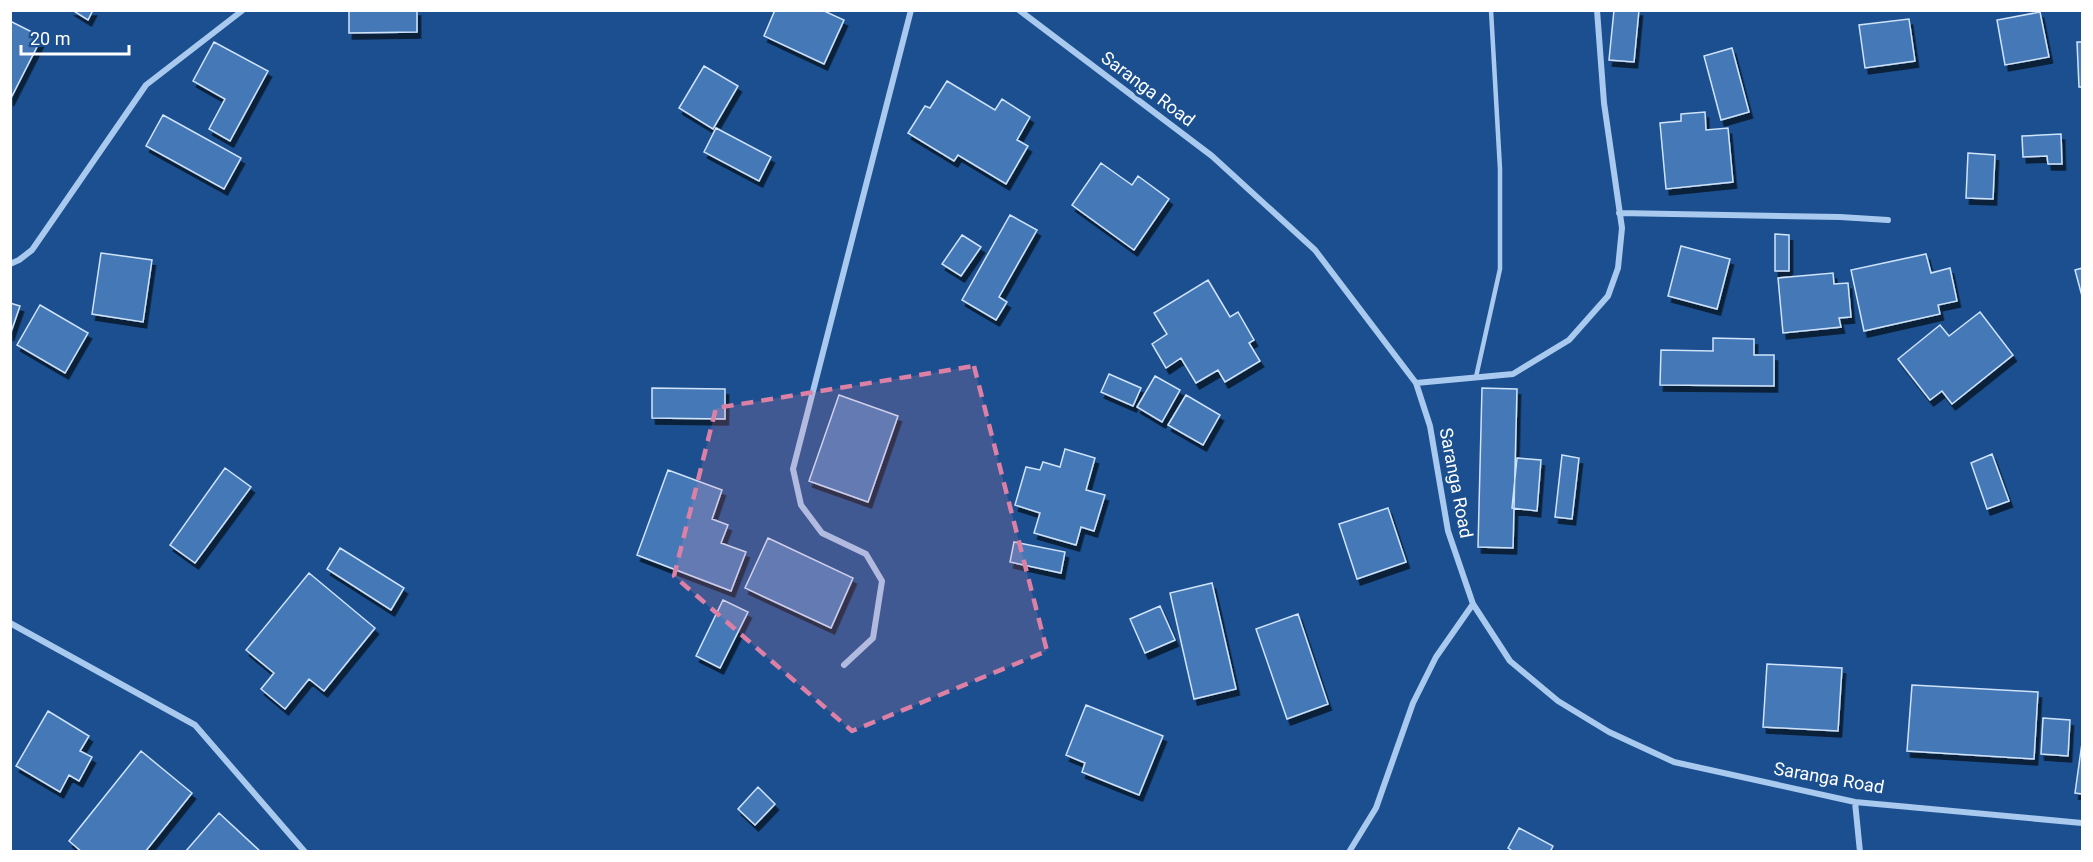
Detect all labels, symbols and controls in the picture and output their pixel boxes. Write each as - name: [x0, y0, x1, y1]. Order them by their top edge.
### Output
- scale bar: [21, 18, 129, 56]
- text: 20 m: [30, 28, 70, 49]
- street label: Saranga Road: [1097, 47, 1199, 131]
- street label: Saranga Road: [1436, 426, 1477, 540]
- street label: Saranga Road: [1772, 757, 1886, 798]

